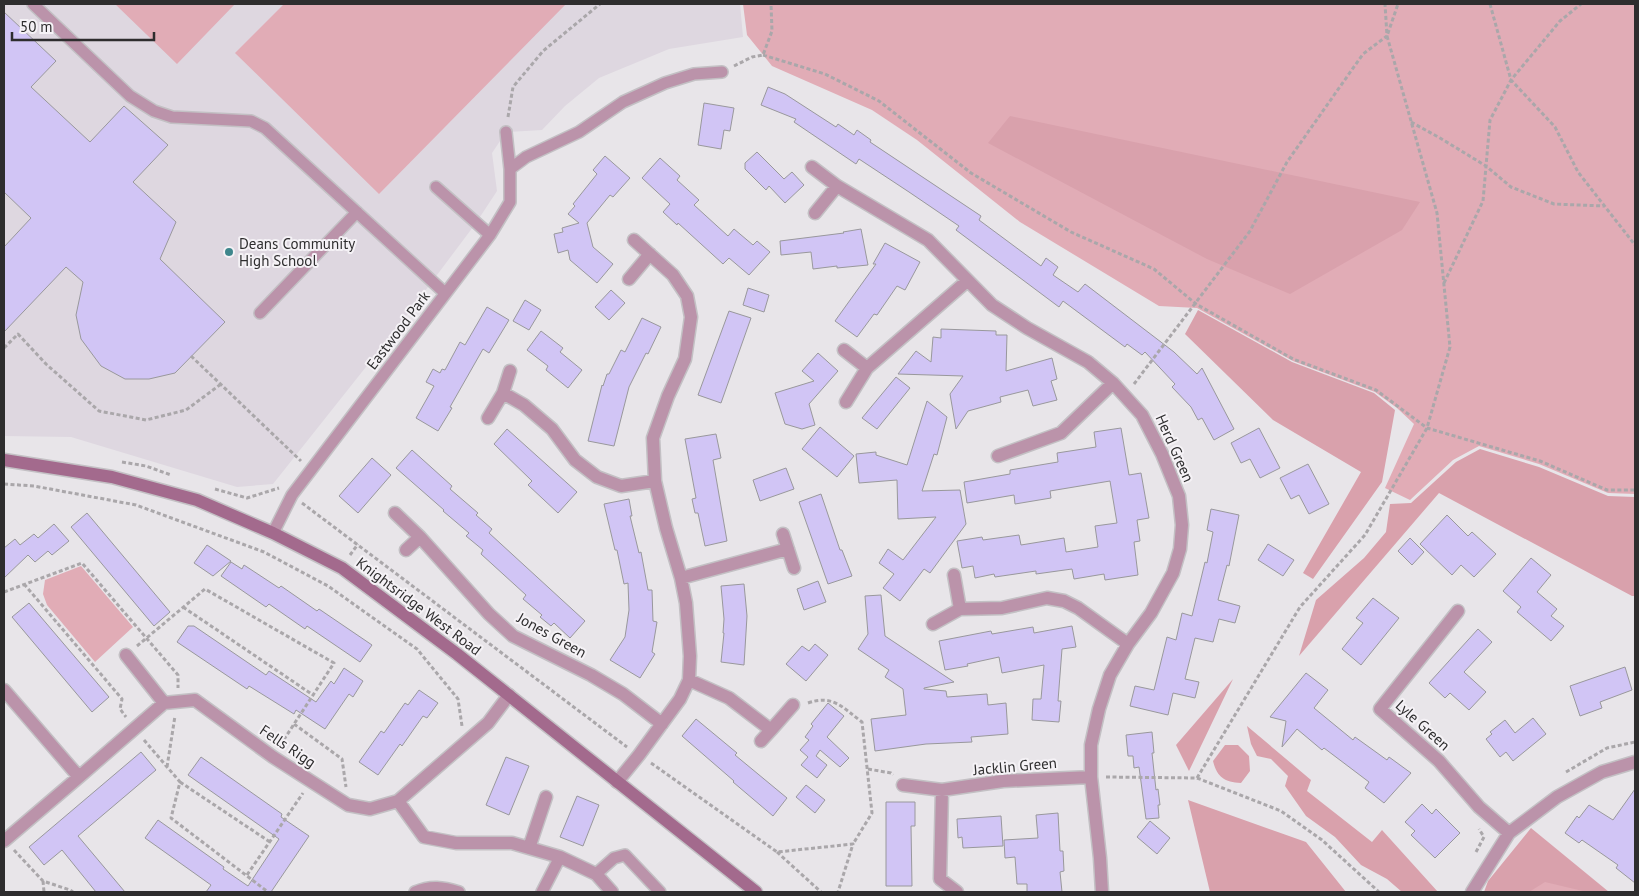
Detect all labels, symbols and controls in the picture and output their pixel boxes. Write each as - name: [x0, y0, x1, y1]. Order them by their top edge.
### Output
- scale bar: [12, 10, 155, 42]
- text: 50 m: [20, 17, 53, 36]
- place label: Deans Community High School: [239, 234, 355, 270]
- marker: Deans Community High School: [223, 246, 235, 258]
- street label: Eastwood Park: [362, 286, 434, 373]
- street label: Herd Green: [1152, 411, 1198, 485]
- street label: Knightsridge West Road: [353, 553, 485, 659]
- street label: Jones Green: [513, 608, 590, 662]
- street label: Lyle Green: [1392, 696, 1454, 754]
- street label: Fells Rigg: [256, 720, 320, 772]
- street label: Jacklin Green: [971, 753, 1058, 779]

